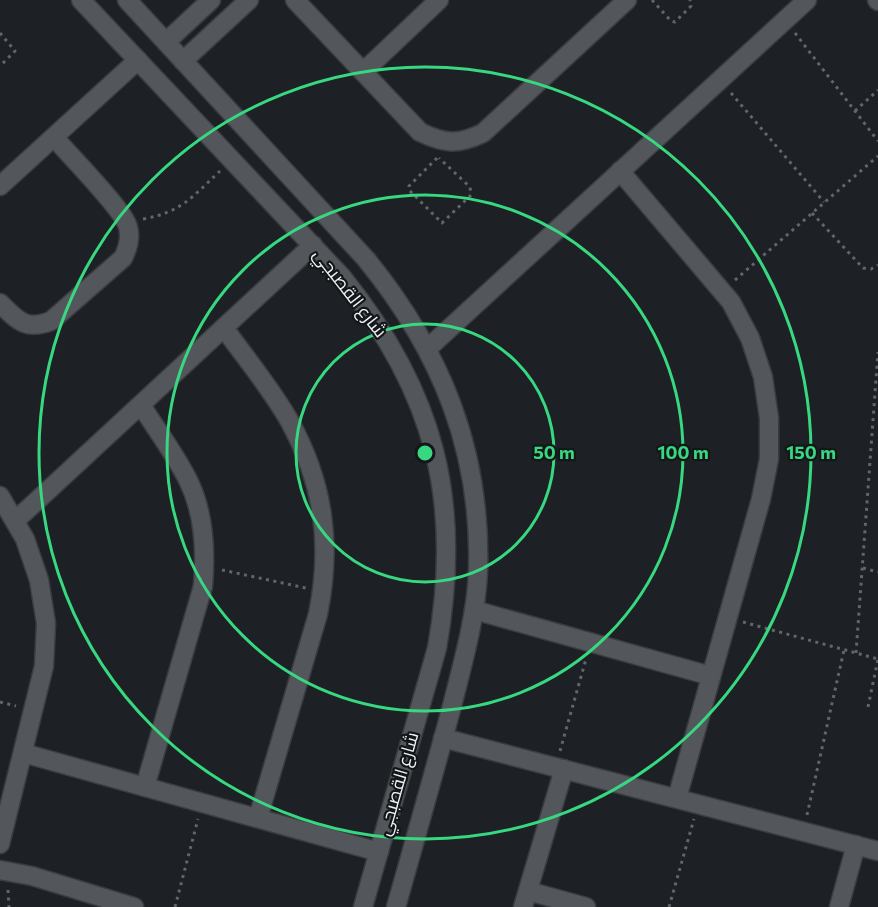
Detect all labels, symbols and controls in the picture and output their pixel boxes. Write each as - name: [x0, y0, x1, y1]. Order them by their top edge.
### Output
- street label: شارع القصبجي: [306, 243, 392, 344]
- text: 50 m: [533, 441, 575, 463]
- text: 100 m: [657, 441, 709, 463]
- text: 150 m: [786, 441, 836, 463]
- centre of rings: [415, 443, 435, 463]
- street label: شارع القصبجي: [372, 729, 426, 839]

